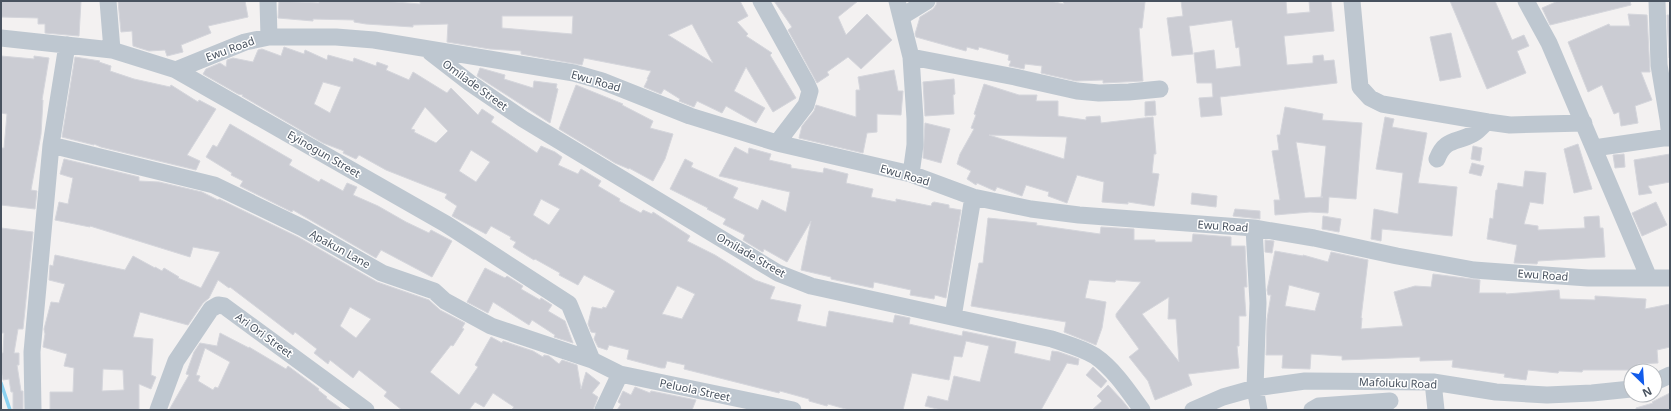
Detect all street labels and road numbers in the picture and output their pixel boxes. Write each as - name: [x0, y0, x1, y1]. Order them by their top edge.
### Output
- street label: Ewu Road: [203, 33, 256, 64]
- street label: Omilade Street: [440, 56, 511, 113]
- street label: Ewu Road: [570, 66, 623, 95]
- street label: Eyinogun Street: [285, 127, 364, 181]
- street label: Ewu Road: [879, 160, 932, 189]
- street label: Ewu Road: [1197, 216, 1249, 235]
- street label: Apakun Lane: [307, 226, 373, 271]
- street label: Omilade Street: [714, 229, 788, 280]
- street label: Ewu Road: [1517, 265, 1569, 284]
- street label: Ari Ori Street: [233, 309, 296, 360]
- street label: Mafoluku Road: [1359, 374, 1437, 391]
- street label: Peluola Street: [658, 375, 732, 404]

